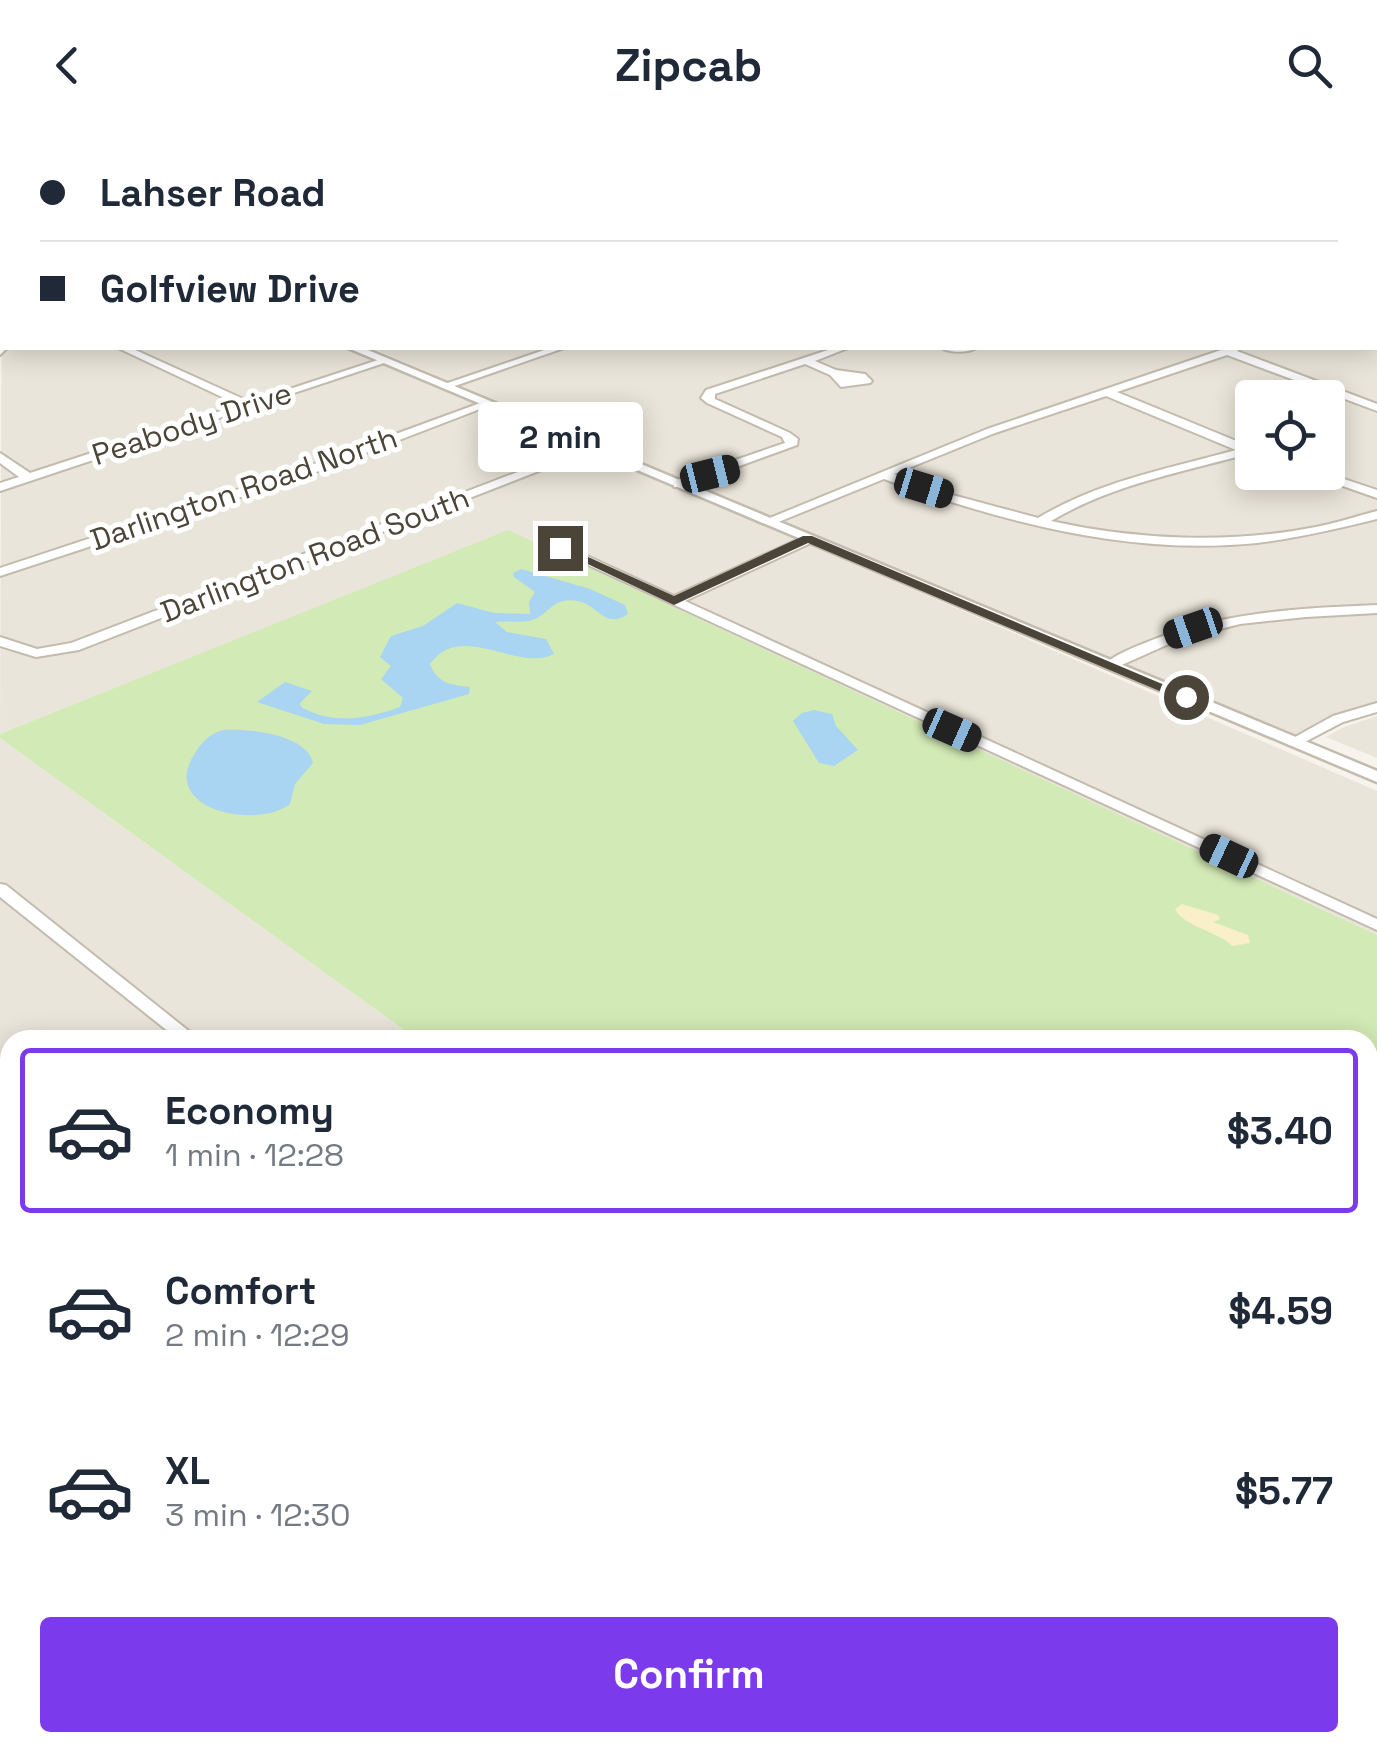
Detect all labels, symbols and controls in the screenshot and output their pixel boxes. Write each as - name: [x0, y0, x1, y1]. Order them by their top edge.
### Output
- text: Zipcab: [615, 37, 762, 94]
- icon: back: [40, 38, 95, 93]
- icon: search: [1282, 38, 1337, 93]
- text: Lahser Road: [100, 169, 326, 217]
- text: Golfview Drive: [100, 265, 360, 313]
- street label: Peabody Drive: [87, 373, 297, 474]
- map controls: [1235, 380, 1345, 490]
- button: locate: [1235, 380, 1345, 490]
- callout: 2 min: [478, 403, 642, 473]
- text: 2 min: [519, 417, 602, 457]
- street label: Darlington Road North: [85, 418, 402, 559]
- car: [677, 452, 743, 496]
- car: [891, 465, 957, 511]
- street label: Darlington Road South: [155, 478, 475, 631]
- route end: [538, 526, 583, 571]
- car: [1160, 604, 1226, 652]
- route start: [1164, 675, 1209, 720]
- car: [918, 704, 986, 756]
- car: [1195, 830, 1263, 882]
- icon: car: [45, 1086, 135, 1176]
- text: Economy: [165, 1087, 334, 1135]
- text: $3.40: [1227, 1107, 1333, 1155]
- text: 1 min · 12:28: [165, 1135, 344, 1175]
- icon: car: [45, 1266, 135, 1356]
- text: Comfort: [165, 1267, 316, 1315]
- text: $4.59: [1228, 1287, 1333, 1335]
- text: 2 min · 12:29: [165, 1315, 350, 1355]
- icon: car: [45, 1446, 135, 1536]
- text: XL: [165, 1447, 210, 1495]
- text: $5.77: [1235, 1467, 1333, 1515]
- text: 3 min · 12:30: [165, 1495, 351, 1535]
- button: Confirm: [40, 1617, 1338, 1732]

